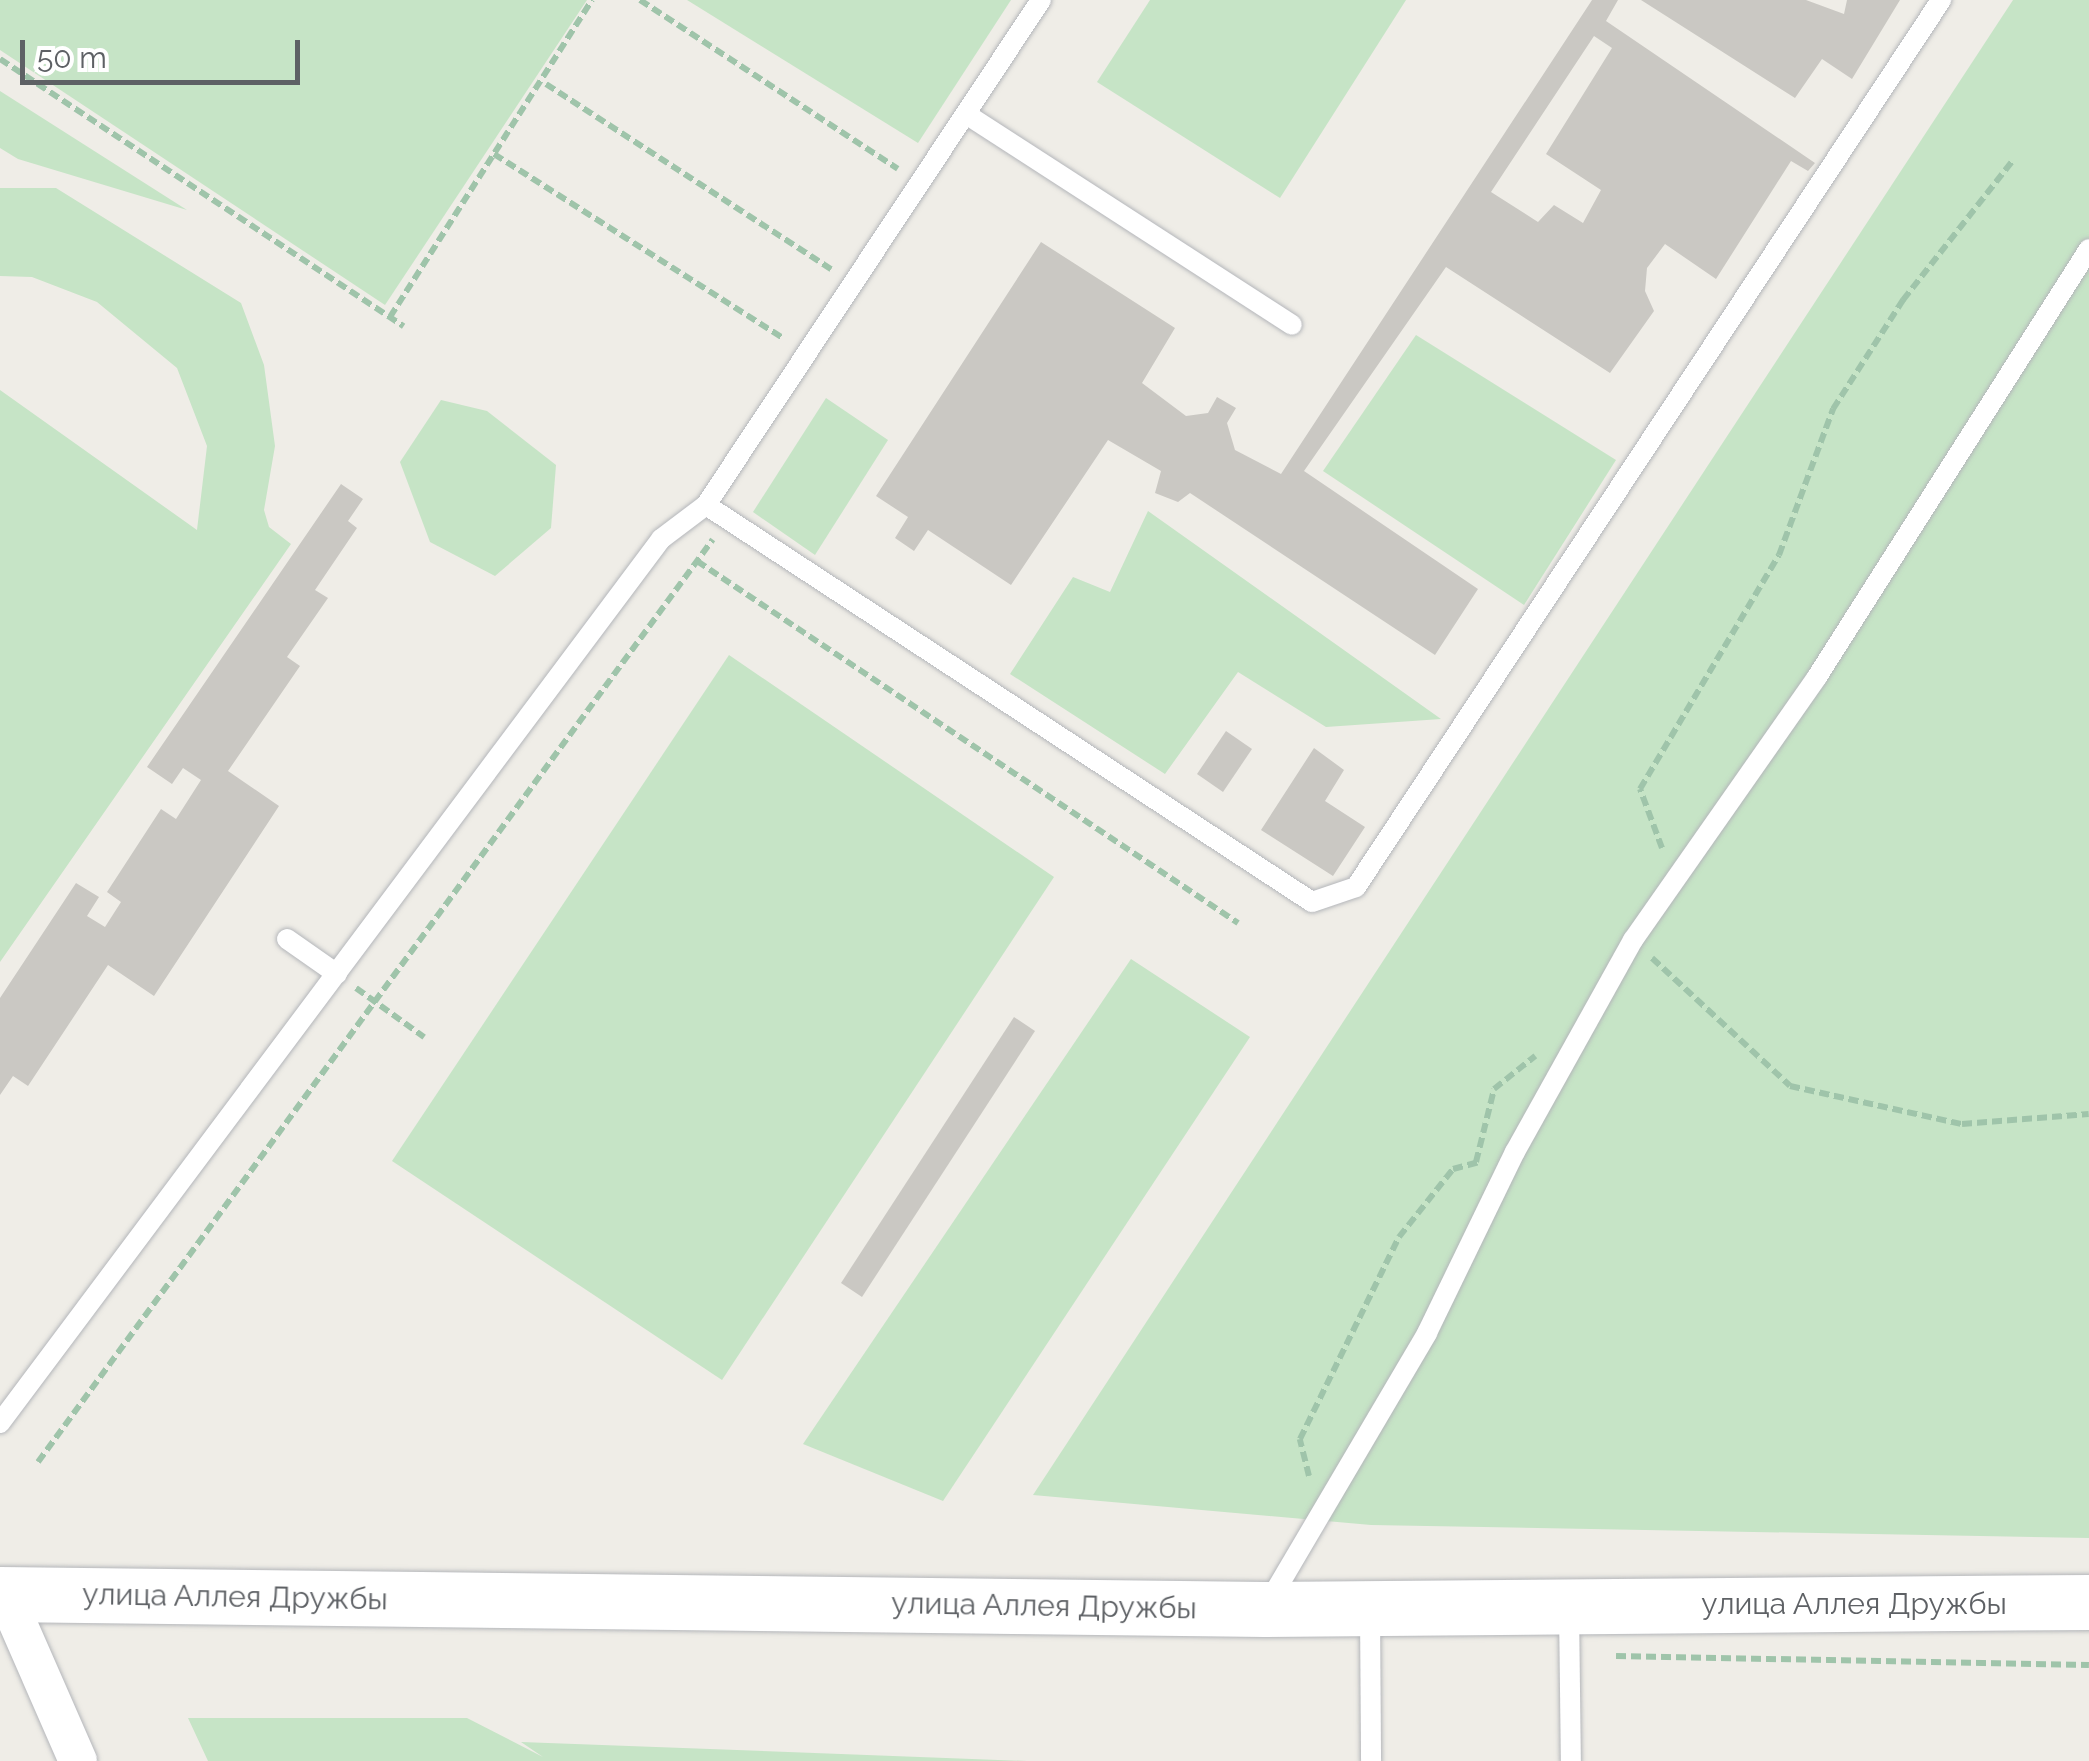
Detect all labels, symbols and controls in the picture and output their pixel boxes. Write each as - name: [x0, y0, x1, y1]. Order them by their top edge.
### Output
- scale bar: [25, 20, 305, 82]
- text: 50 m: [37, 40, 107, 75]
- street label: улица Аллея Дружбы: [81, 1576, 389, 1618]
- street label: улица Аллея Дружбы: [890, 1585, 1198, 1627]
- street label: улица Аллея Дружбы: [1701, 1586, 2007, 1622]

